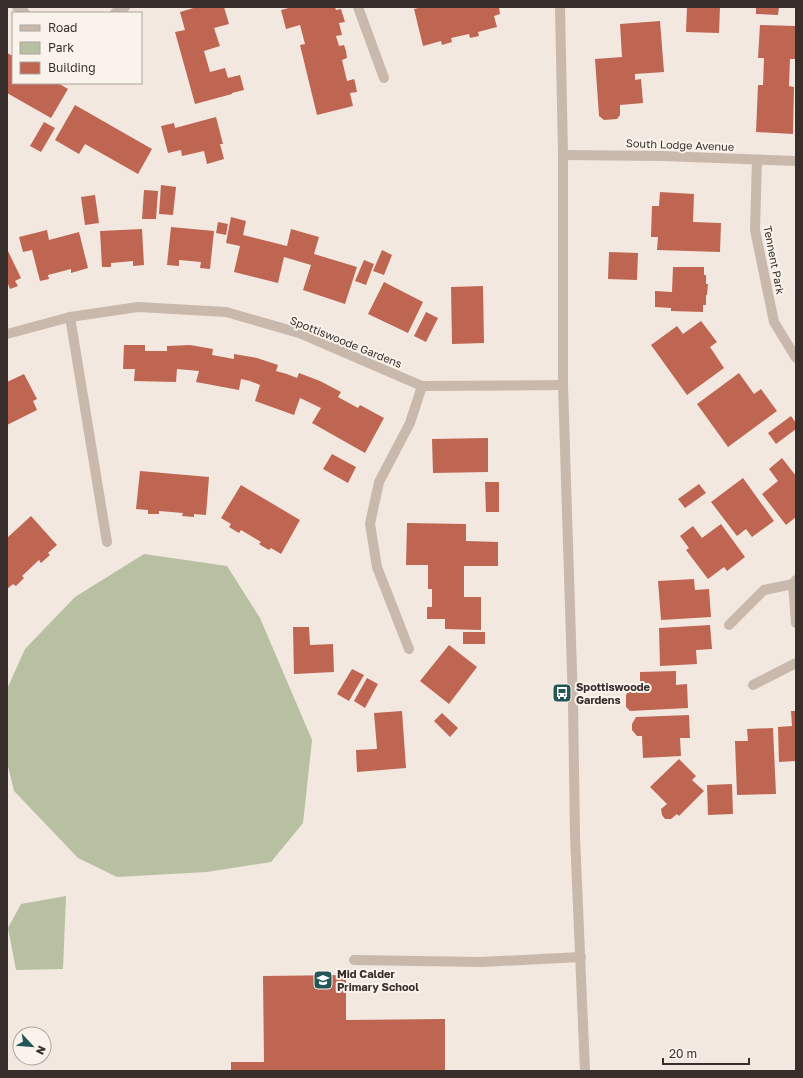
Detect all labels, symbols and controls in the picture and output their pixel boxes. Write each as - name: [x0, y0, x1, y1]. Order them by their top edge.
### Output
- legend: [12, 12, 142, 84]
- text: Road: [48, 20, 77, 35]
- text: Park: [48, 40, 74, 55]
- text: Building: [48, 60, 96, 75]
- street label: South Lodge Avenue: [626, 136, 734, 153]
- street label: Tennent Park: [761, 224, 788, 295]
- street label: Spottiswoode Gardens: [288, 313, 404, 370]
- place label: Spottiswoode Gardens: [576, 680, 651, 706]
- bus stop icon: Spottiswoode Gardens: [551, 682, 573, 704]
- place label: Mid Calder Primary School: [337, 967, 419, 993]
- school or university icon: Mid Calder Primary School: [312, 969, 334, 991]
- north arrow: [12, 1026, 52, 1066]
- scale bar: [663, 1040, 749, 1066]
- text: N: [34, 1044, 49, 1057]
- text: 20 m: [669, 1046, 697, 1061]

